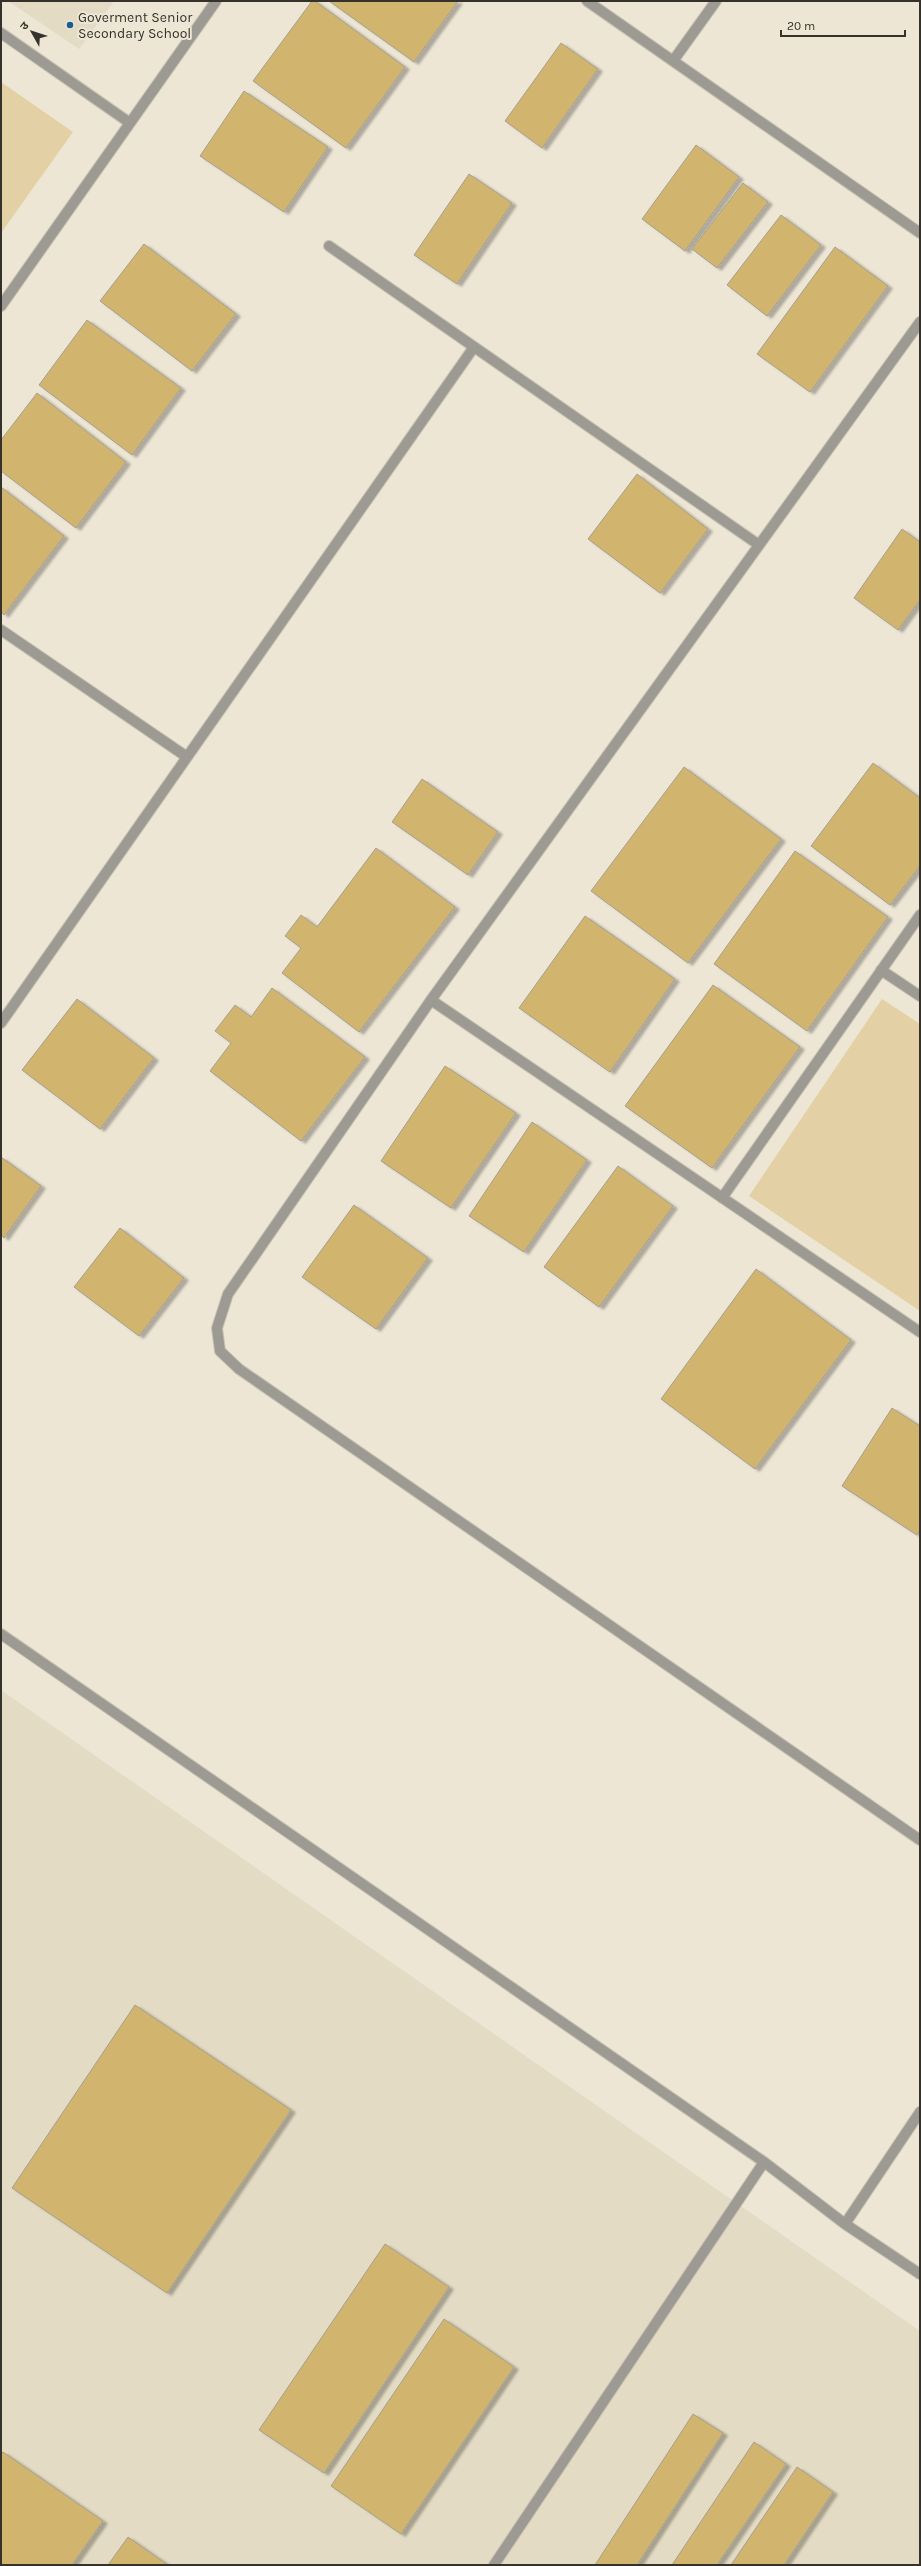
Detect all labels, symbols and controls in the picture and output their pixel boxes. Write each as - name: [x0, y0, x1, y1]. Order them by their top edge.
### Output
- place label: Goverment Senior Secondary School: [78, 9, 193, 42]
- north arrow: [12, 12, 52, 52]
- scale bar: [781, 12, 905, 38]
- text: उ: [18, 19, 32, 33]
- text: 20 m: [787, 19, 815, 33]
- marker: Goverment Senior Secondary School: [65, 20, 75, 30]

